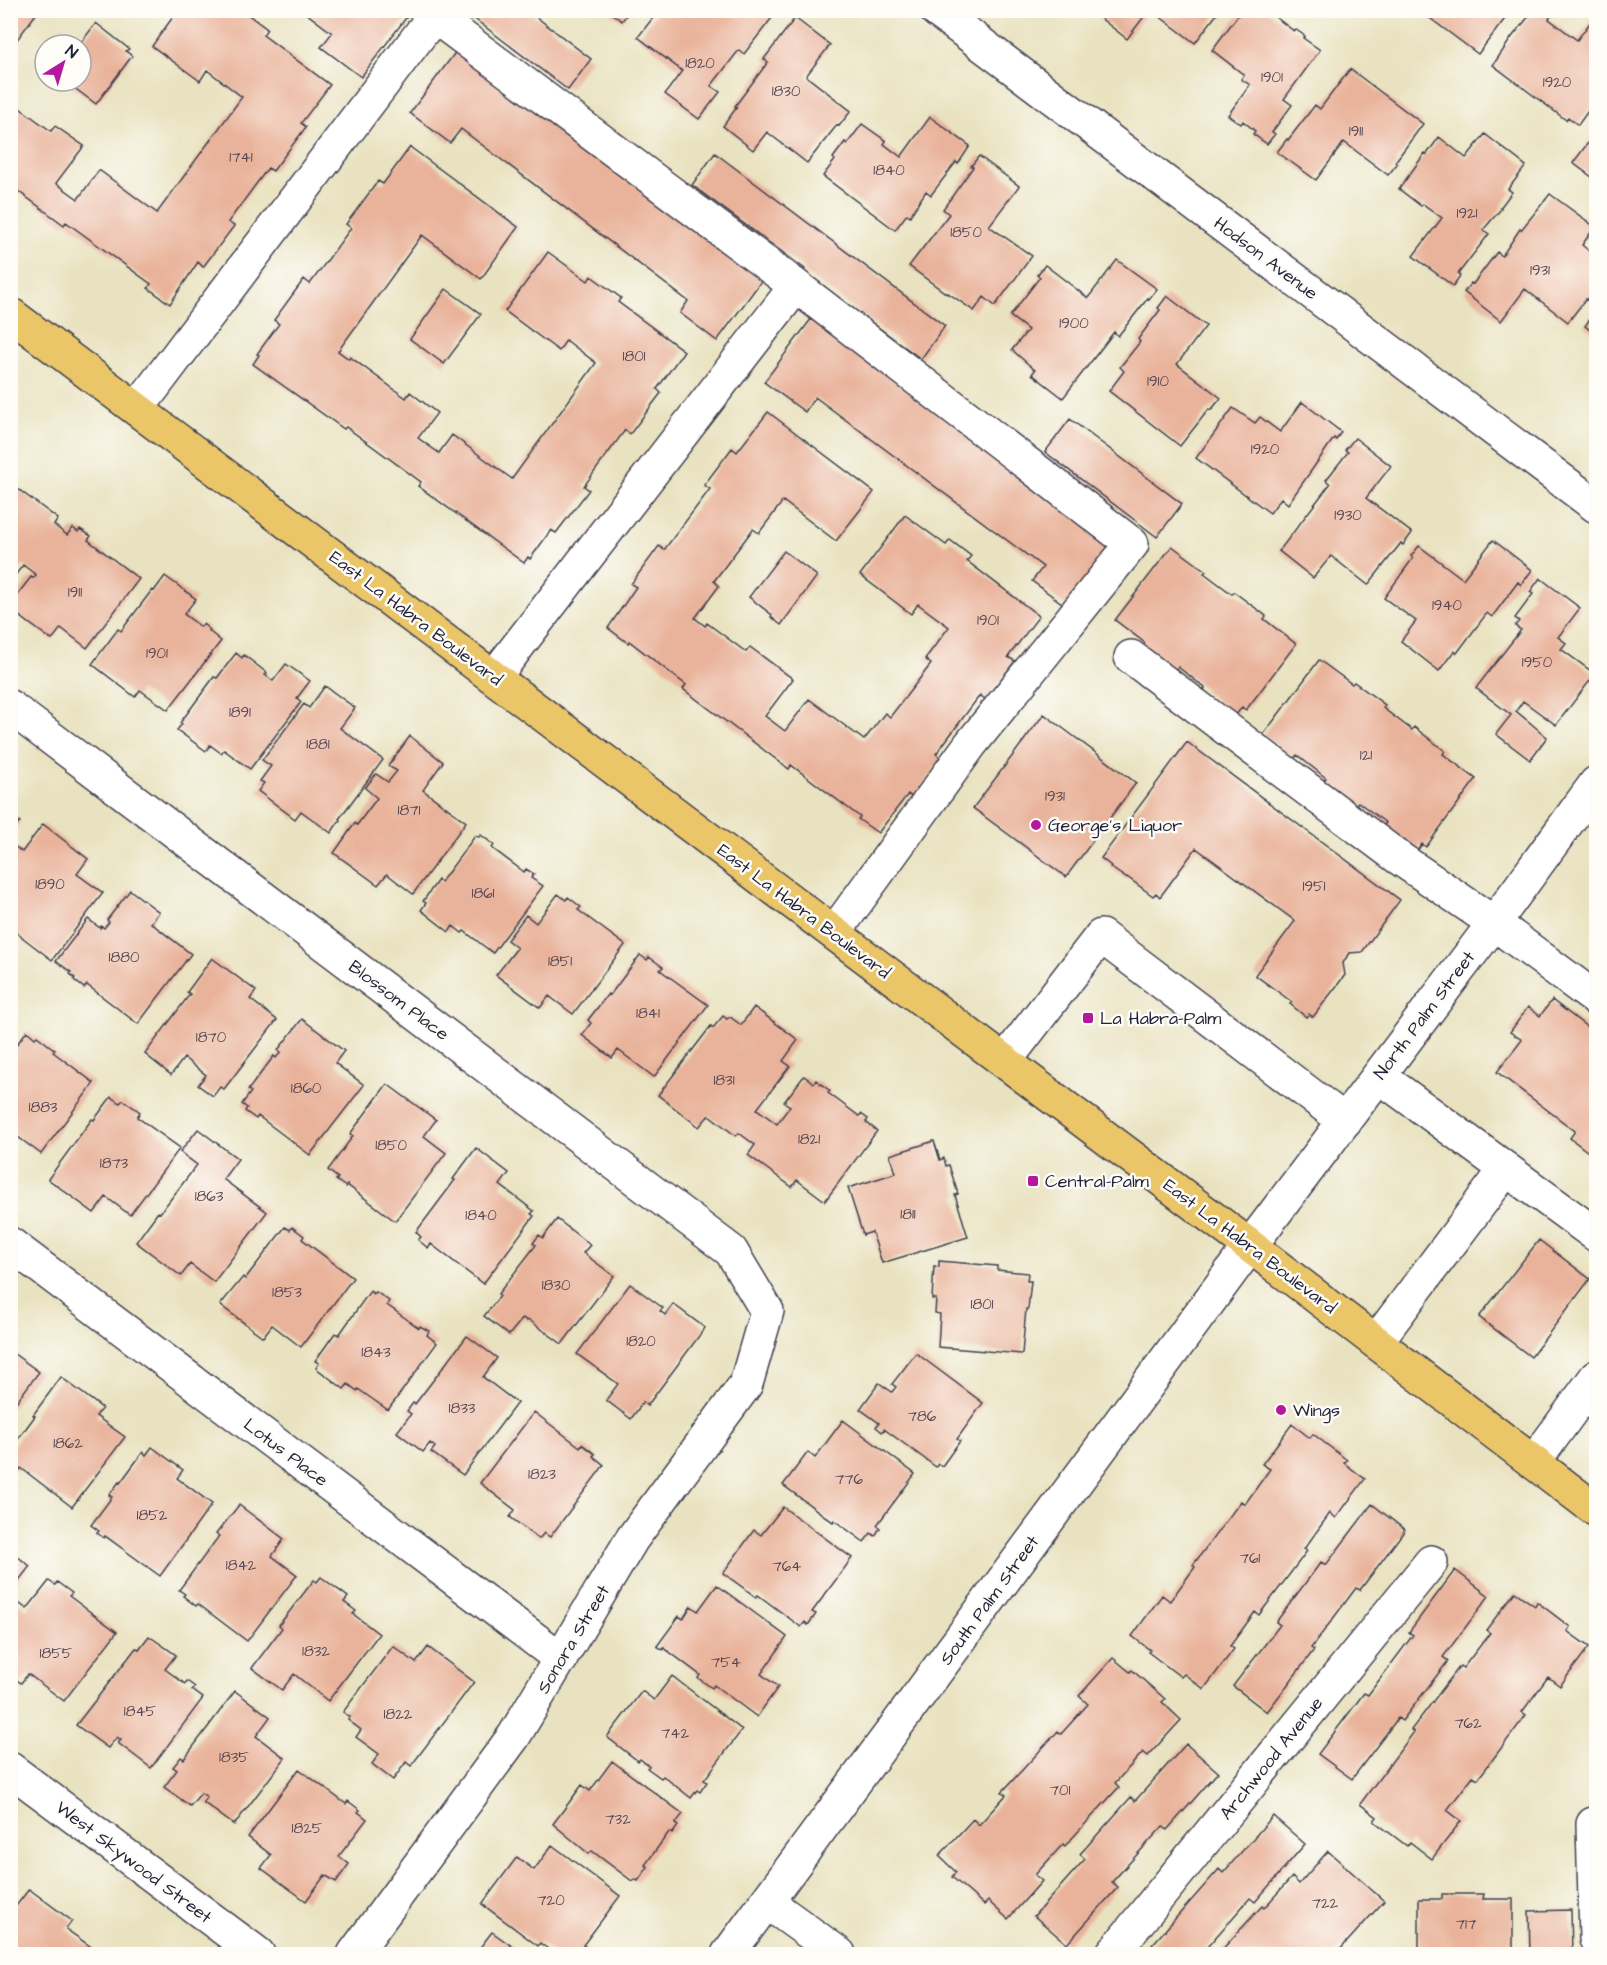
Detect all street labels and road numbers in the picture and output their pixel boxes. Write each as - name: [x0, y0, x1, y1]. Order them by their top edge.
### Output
- street label: Hodson Avenue: [1209, 211, 1323, 306]
- street label: East La Habra Boulevard: [324, 545, 507, 692]
- street label: East La Habra Boulevard: [712, 838, 895, 985]
- street label: North Palm Street: [1368, 945, 1481, 1085]
- street label: Blossom Place: [343, 954, 454, 1047]
- street label: East La Habra Boulevard: [1158, 1173, 1341, 1320]
- street label: Lotus Place: [238, 1412, 333, 1493]
- street label: South Palm Street: [934, 1530, 1045, 1670]
- street label: Sonora Street: [531, 1580, 616, 1698]
- street label: Archwood Avenue: [1214, 1691, 1329, 1825]
- street label: West Skywood Street: [50, 1795, 217, 1931]

